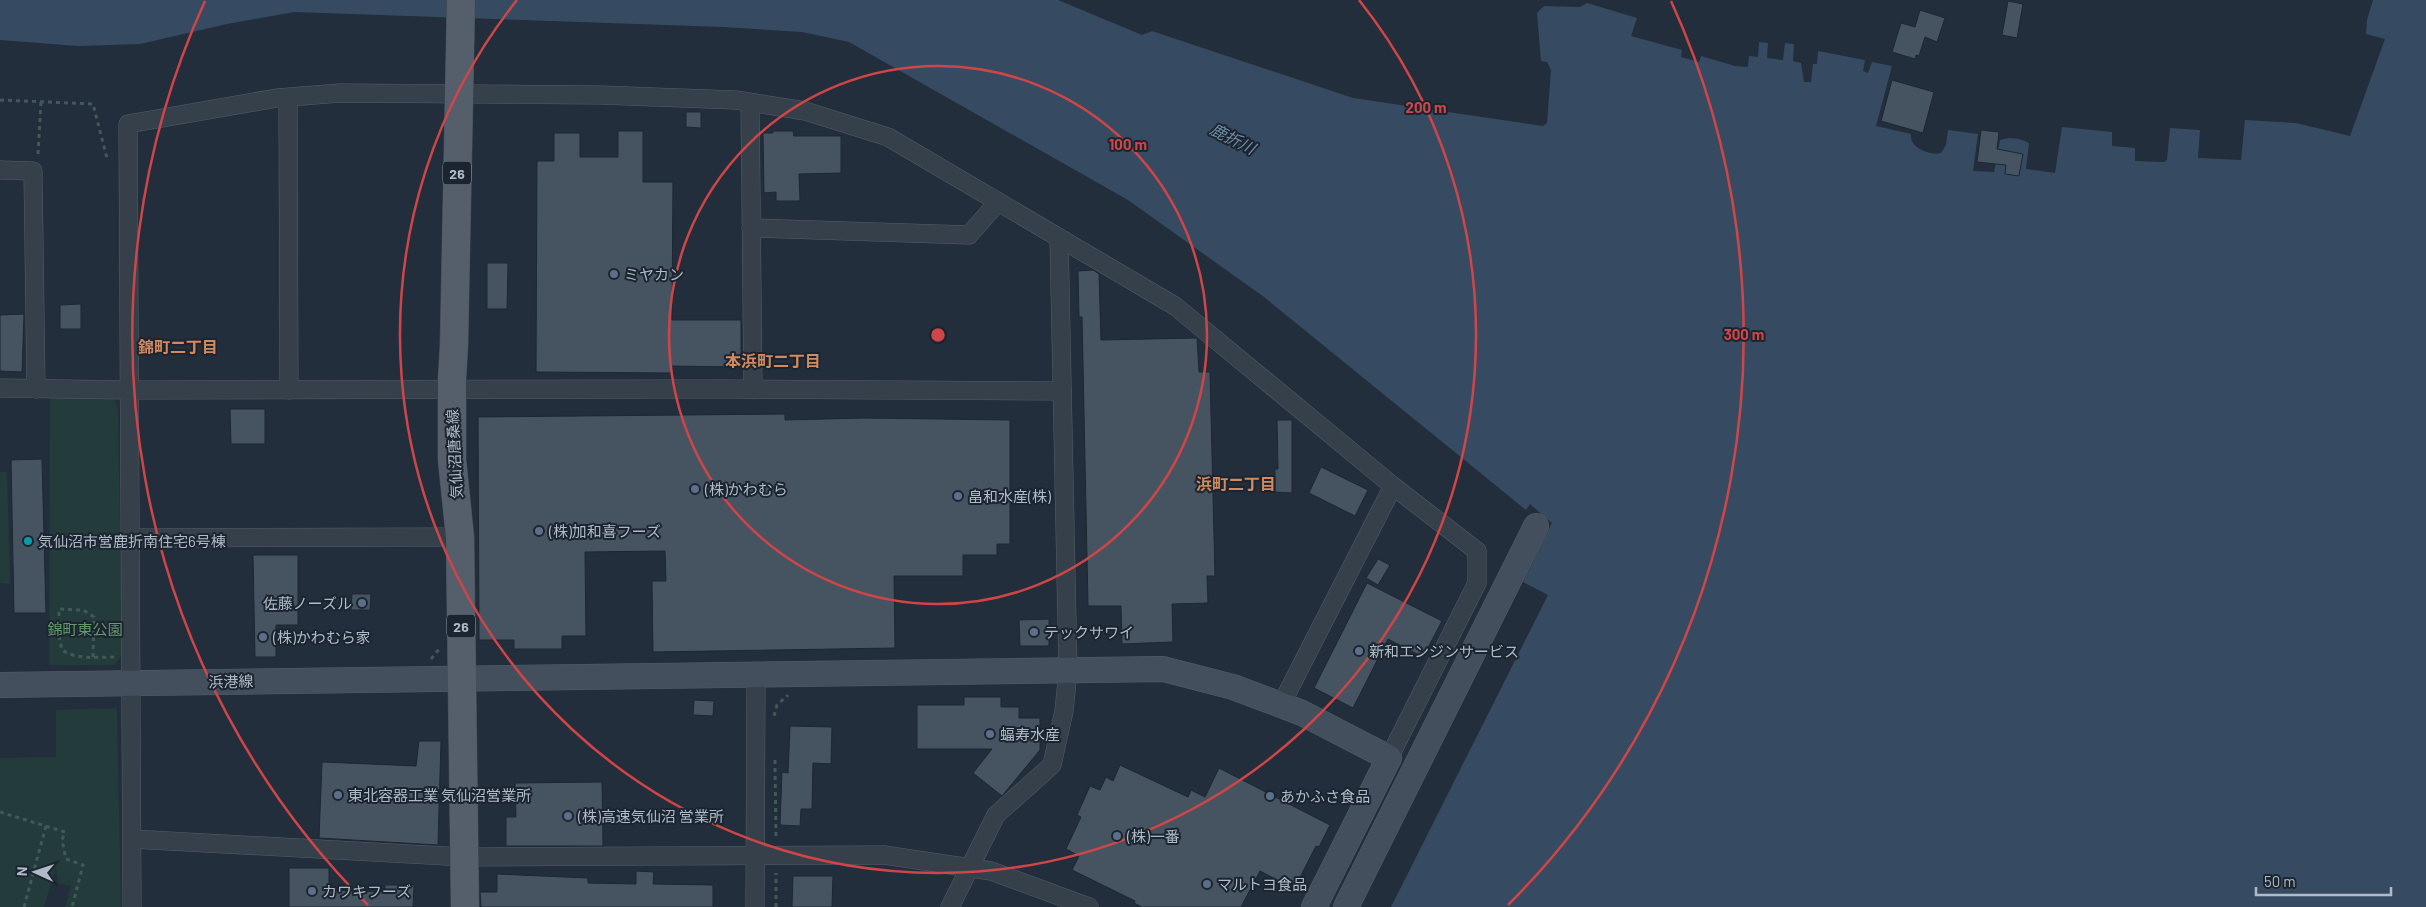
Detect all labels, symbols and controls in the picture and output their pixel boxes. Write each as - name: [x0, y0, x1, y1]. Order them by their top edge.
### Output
- text: 200 m: [1405, 98, 1447, 116]
- water label: 鹿折川: [1207, 119, 1260, 158]
- text: 100 m: [1109, 135, 1147, 153]
- road number: 26: [443, 162, 471, 184]
- place label: ミヤカン: [624, 265, 684, 283]
- marker: ミヤカン: [608, 268, 620, 280]
- text: 300 m: [1724, 325, 1764, 343]
- centre of rings: [929, 326, 947, 344]
- district label: 錦町二丁目: [138, 337, 218, 356]
- district label: 本浜町二丁目: [725, 351, 821, 370]
- street label: 気仙沼唐桑線: [443, 409, 465, 499]
- district label: 浜町二丁目: [1196, 474, 1276, 493]
- place label: (株)かわむら: [704, 480, 788, 498]
- marker: (株)かわむら: [689, 483, 701, 495]
- place label: 畠和水産(株): [968, 487, 1051, 505]
- marker: 畠和水産(株): [952, 490, 964, 502]
- place label: (株)加和喜フーズ: [548, 522, 661, 540]
- marker: (株)加和喜フーズ: [533, 525, 545, 537]
- place label: 気仙沼市営鹿折南住宅6号棟: [38, 532, 226, 550]
- marker: 気仙沼市営鹿折南住宅6号棟: [22, 535, 34, 547]
- place label: 佐藤ノーズル: [263, 594, 352, 612]
- marker: 佐藤ノーズル: [356, 597, 368, 609]
- road number: 26: [447, 614, 475, 638]
- park label: 錦町東公園: [47, 620, 123, 638]
- place label: テックサワイ: [1044, 623, 1134, 641]
- marker: テックサワイ: [1028, 626, 1040, 638]
- place label: (株)かわむら家: [272, 628, 371, 646]
- marker: (株)かわむら家: [257, 631, 269, 643]
- place label: 新和エンジンサービス: [1369, 642, 1519, 660]
- marker: 新和エンジンサービス: [1353, 645, 1365, 657]
- street label: 浜港線: [208, 672, 254, 690]
- place label: 蝠寿水産: [1000, 725, 1060, 743]
- marker: 蝠寿水産: [984, 728, 996, 740]
- place label: 東北容器工業 気仙沼営業所: [348, 786, 531, 804]
- place label: あかふさ食品: [1280, 787, 1370, 805]
- marker: 東北容器工業 気仙沼営業所: [332, 789, 344, 801]
- marker: あかふさ食品: [1264, 790, 1276, 802]
- place label: (株)高速気仙沼 営業所: [577, 807, 724, 825]
- marker: (株)高速気仙沼 営業所: [562, 810, 574, 822]
- place label: (株)一番: [1126, 827, 1180, 845]
- marker: (株)一番: [1111, 830, 1123, 842]
- north arrow: [10, 847, 60, 897]
- scale bar: [2256, 864, 2391, 896]
- text: N: [13, 866, 30, 876]
- text: 50 m: [2264, 872, 2296, 890]
- place label: マルトヨ食品: [1217, 875, 1307, 893]
- marker: マルトヨ食品: [1201, 878, 1213, 890]
- place label: カワキフーズ: [322, 882, 411, 900]
- marker: カワキフーズ: [306, 885, 318, 897]

